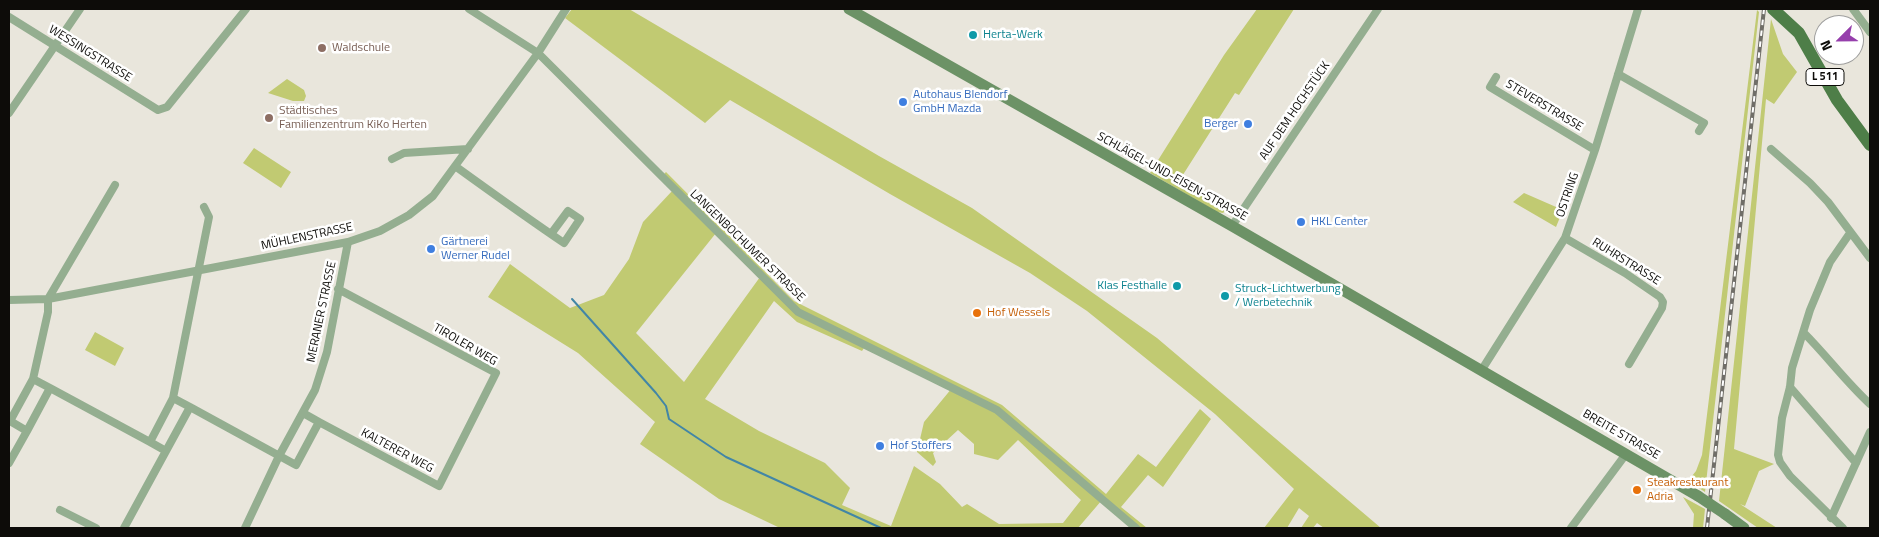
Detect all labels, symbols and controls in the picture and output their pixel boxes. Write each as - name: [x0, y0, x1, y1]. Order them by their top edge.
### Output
- north arrow: [1814, 15, 1864, 65]
- street label: WESSINGSTRASSE: [46, 23, 134, 85]
- place label: Herta-Werk: [983, 28, 1043, 42]
- marker: Herta-Werk: [967, 29, 979, 41]
- text: N: [1814, 37, 1837, 54]
- place label: Waldschule: [332, 41, 390, 55]
- marker: Waldschule: [316, 42, 328, 54]
- street label: AUF DEM HOCHSTÜCK: [1257, 59, 1333, 163]
- road number: L 511: [1806, 68, 1844, 86]
- street label: STEVERSTRASSE: [1503, 77, 1585, 135]
- place label: Autohaus Blendorf GmbH Mazda: [913, 88, 1008, 116]
- marker: Autohaus Blendorf GmbH Mazda: [897, 96, 909, 108]
- place label: Städtisches Familienzentrum KiKo Herten: [279, 104, 427, 132]
- marker: Städtisches Familienzentrum KiKo Herten: [263, 112, 275, 124]
- place label: Berger: [1204, 117, 1238, 131]
- marker: Berger: [1242, 118, 1254, 130]
- street label: SCHLÄGEL-UND-EISEN-STRASSE: [1094, 130, 1250, 224]
- street label: OSTRING: [1554, 171, 1582, 219]
- street label: LANGENBOCHUMER STRASSE: [686, 187, 808, 305]
- place label: HKL Center: [1311, 215, 1368, 229]
- marker: HKL Center: [1295, 216, 1307, 228]
- street label: MÜHLENSTRASSE: [260, 220, 354, 254]
- place label: Gärtnerei Werner Rudel: [441, 235, 510, 263]
- street label: RUHRSTRASSE: [1589, 235, 1663, 289]
- marker: Gärtnerei Werner Rudel: [425, 243, 437, 255]
- street label: MERANER STRASSE: [304, 260, 340, 364]
- place label: Klas Festhalle: [1097, 279, 1167, 293]
- marker: Klas Festhalle: [1171, 280, 1183, 292]
- place label: Struck-Lichtwerbung / Werbetechnik: [1235, 282, 1341, 310]
- marker: Struck-Lichtwerbung / Werbetechnik: [1219, 290, 1231, 302]
- place label: Hof Wessels: [987, 306, 1050, 320]
- marker: Hof Wessels: [971, 307, 983, 319]
- street label: TIROLER WEG: [430, 321, 500, 369]
- street label: BREITE STRASSE: [1580, 407, 1662, 463]
- street label: KALTERER WEG: [358, 426, 436, 476]
- place label: Hof Stoffers: [890, 439, 952, 453]
- marker: Hof Stoffers: [874, 440, 886, 452]
- place label: Steakrestaurant Adria: [1647, 476, 1728, 504]
- marker: Steakrestaurant Adria: [1631, 484, 1643, 496]

